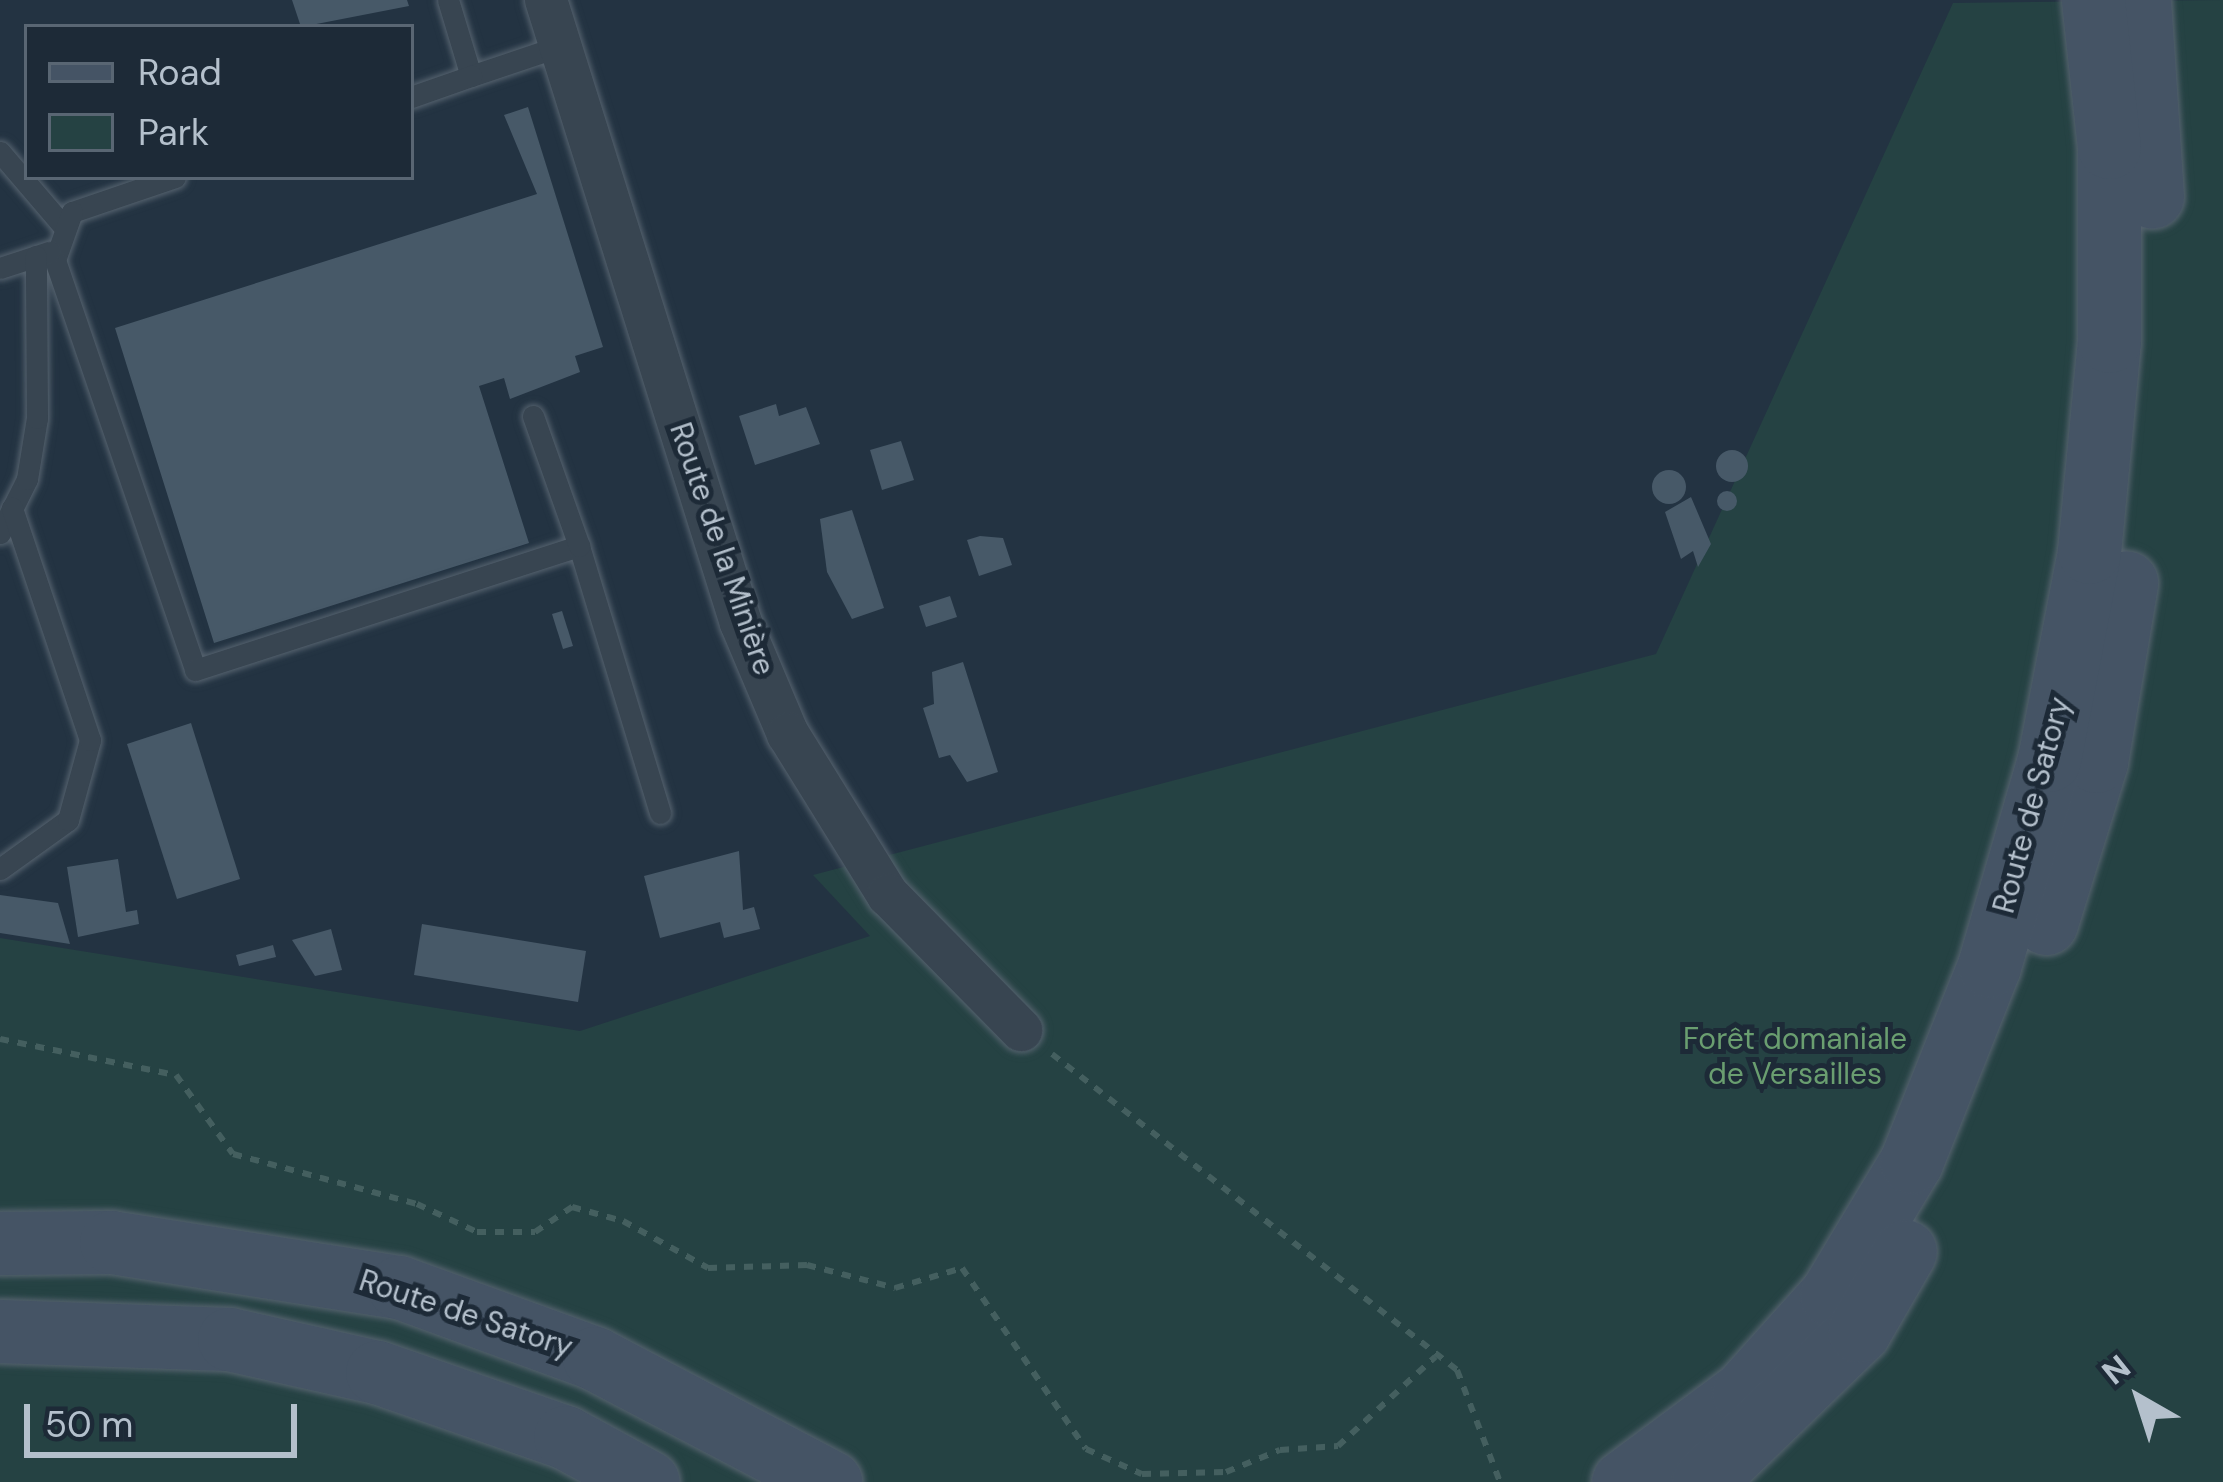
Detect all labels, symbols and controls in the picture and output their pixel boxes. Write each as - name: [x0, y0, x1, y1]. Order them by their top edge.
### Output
- legend: [24, 24, 414, 180]
- text: Road: [138, 49, 222, 96]
- text: Park: [138, 109, 209, 156]
- street label: Route de la Minière: [662, 418, 782, 680]
- street label: Route de Satory: [1986, 693, 2078, 917]
- park label: Forêt domaniale de Versailles: [1683, 1021, 1907, 1092]
- street label: Route de Satory: [355, 1263, 577, 1365]
- north arrow: [2079, 1338, 2199, 1458]
- text: N: [2093, 1345, 2139, 1394]
- scale bar: [30, 1380, 303, 1454]
- text: 50 m: [45, 1401, 133, 1448]

